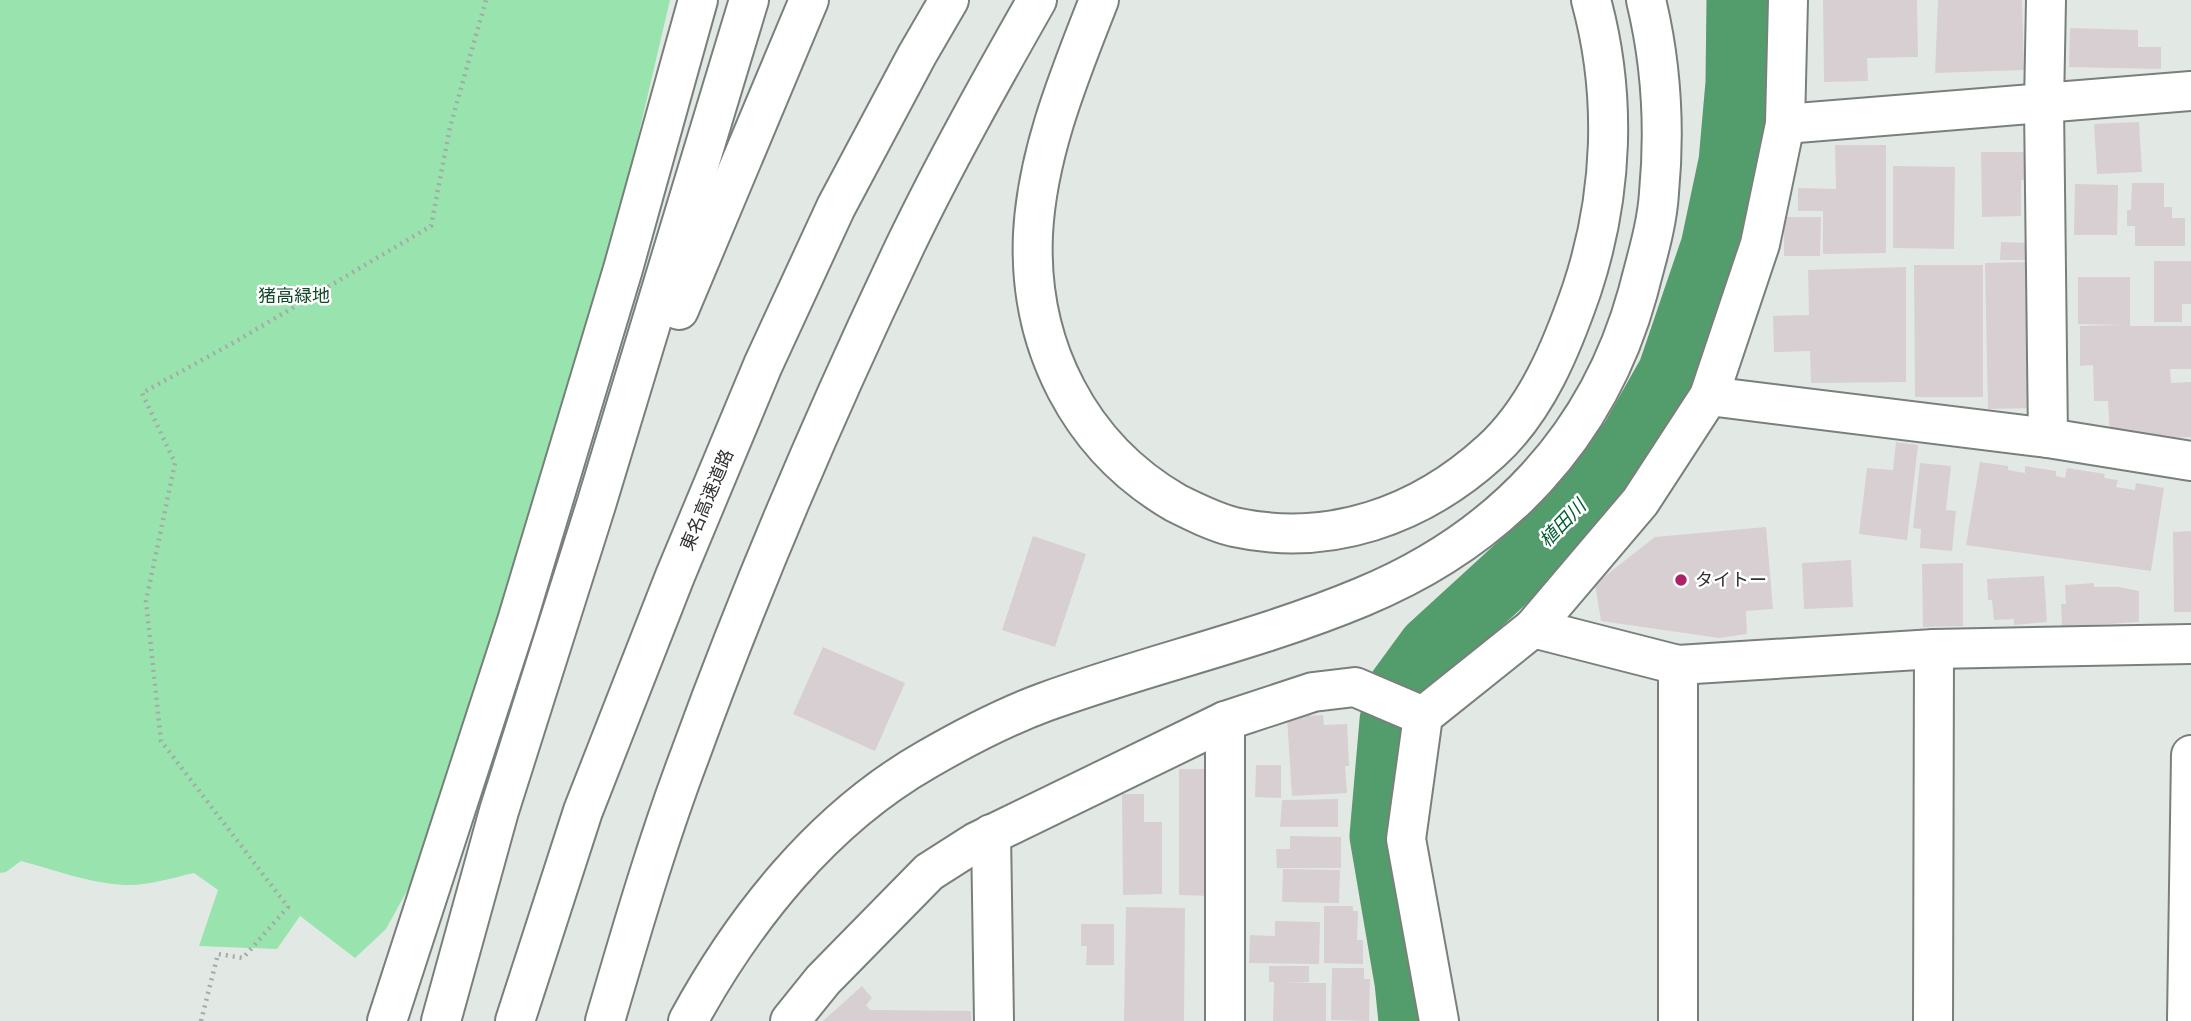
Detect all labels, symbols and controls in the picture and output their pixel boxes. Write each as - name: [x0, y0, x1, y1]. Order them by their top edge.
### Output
- park label: 猪高緑地: [258, 284, 330, 307]
- street label: 東名高速道路: [675, 446, 738, 554]
- water label: 植田川: [1534, 493, 1592, 552]
- place label: タイトー: [1695, 568, 1767, 591]
- marker: タイトー: [1673, 572, 1689, 588]

